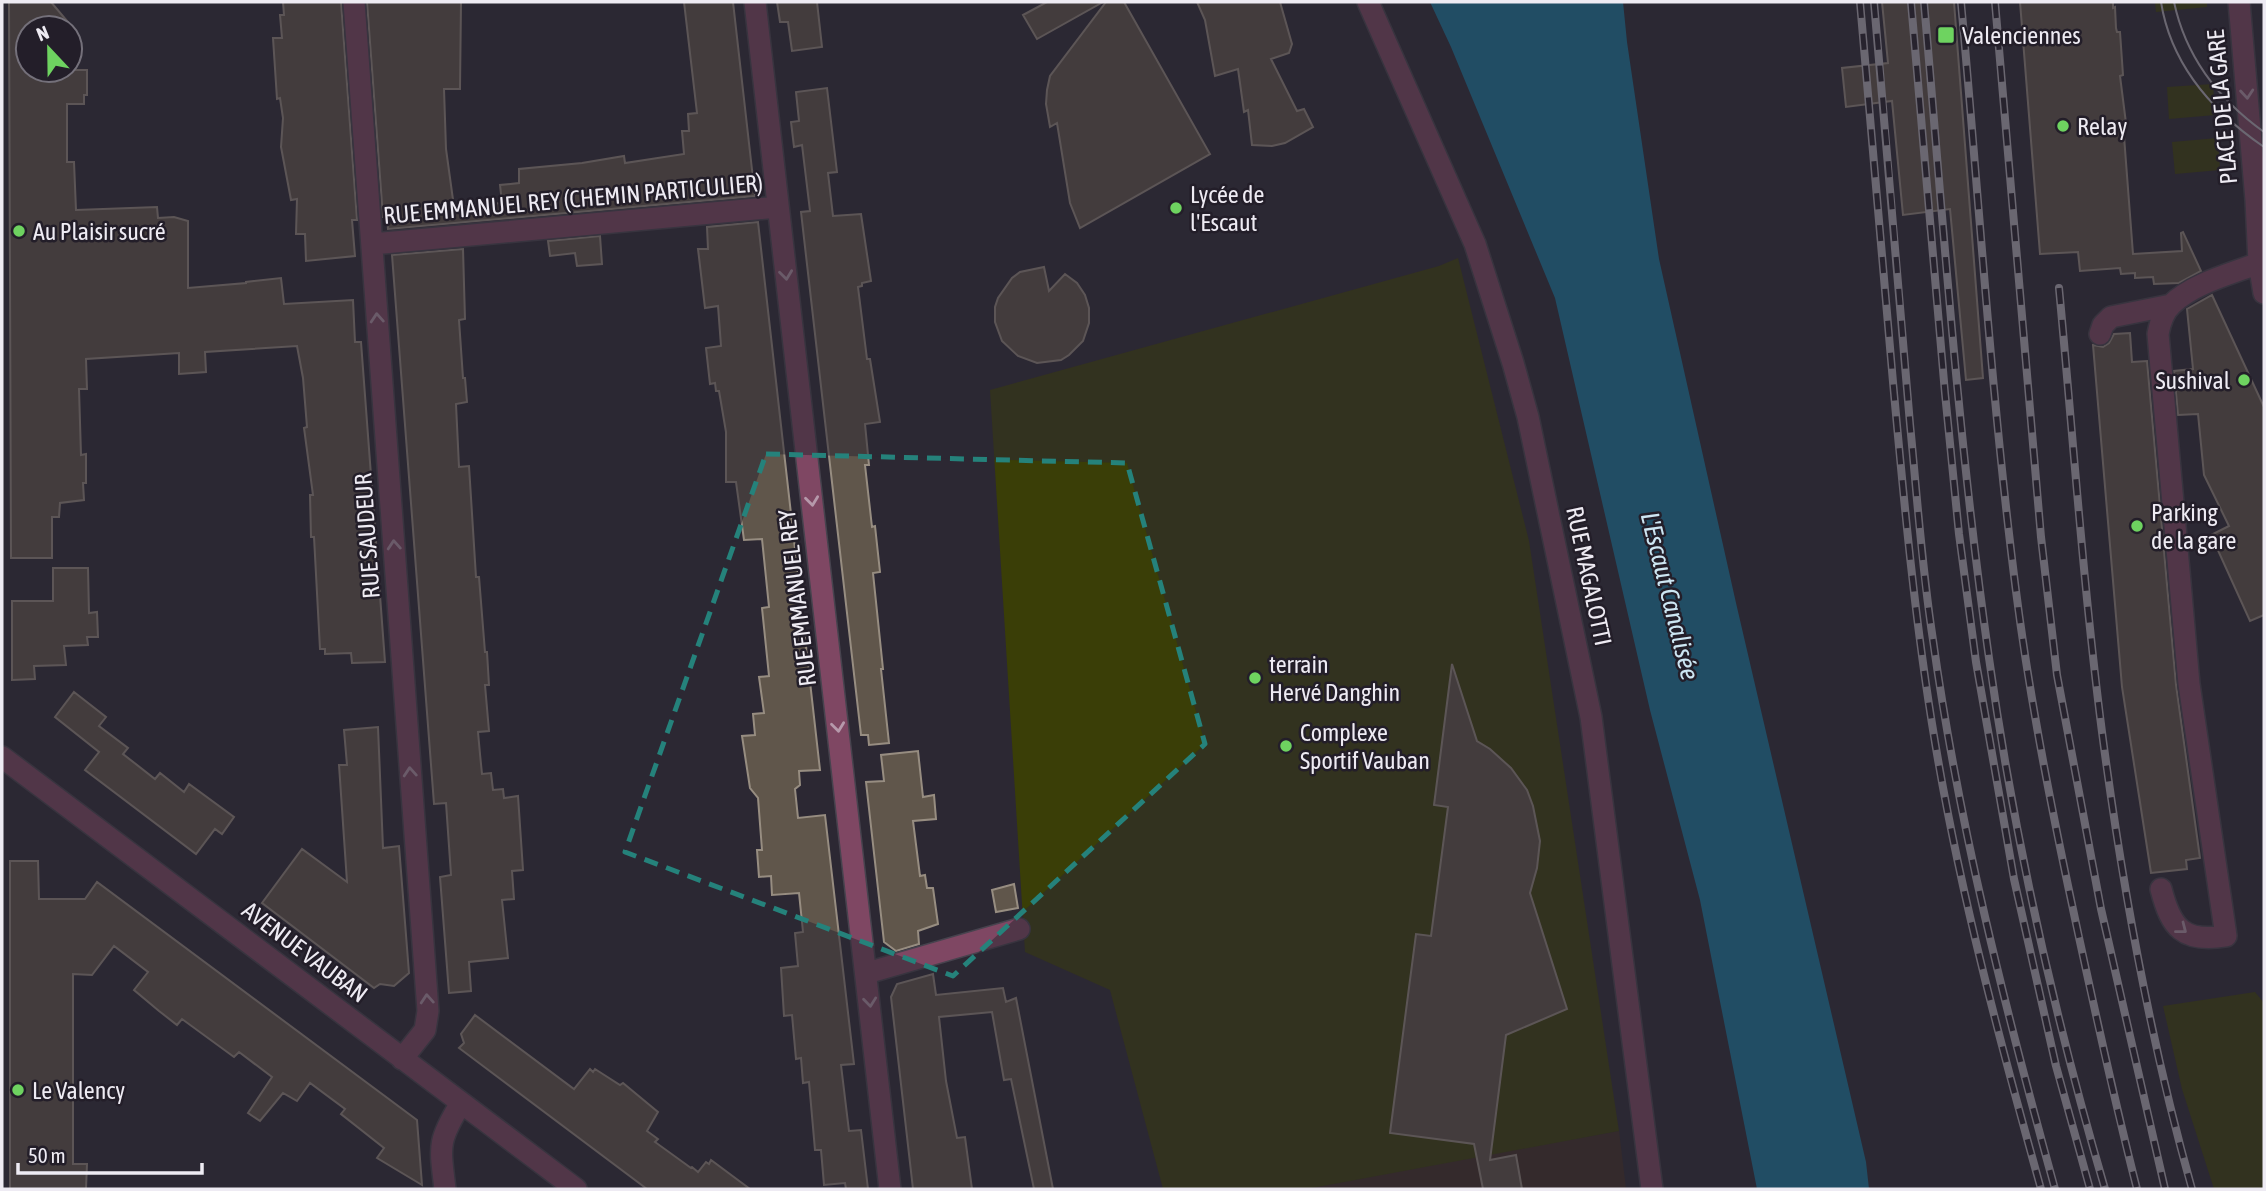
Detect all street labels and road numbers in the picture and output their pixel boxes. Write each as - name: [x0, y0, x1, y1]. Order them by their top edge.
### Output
- street label: PLACE DE LA GARE: [2202, 29, 2242, 185]
- street label: RUE EMMANUEL REY (CHEMIN PARTICULIER): [382, 169, 764, 229]
- street label: RUE SAUDEUR: [349, 472, 385, 600]
- street label: RUE MAGALOTTI: [1561, 504, 1617, 648]
- street label: RUE EMMANUEL REY: [773, 508, 821, 688]
- street label: AVENUE VAUBAN: [237, 896, 373, 1008]

